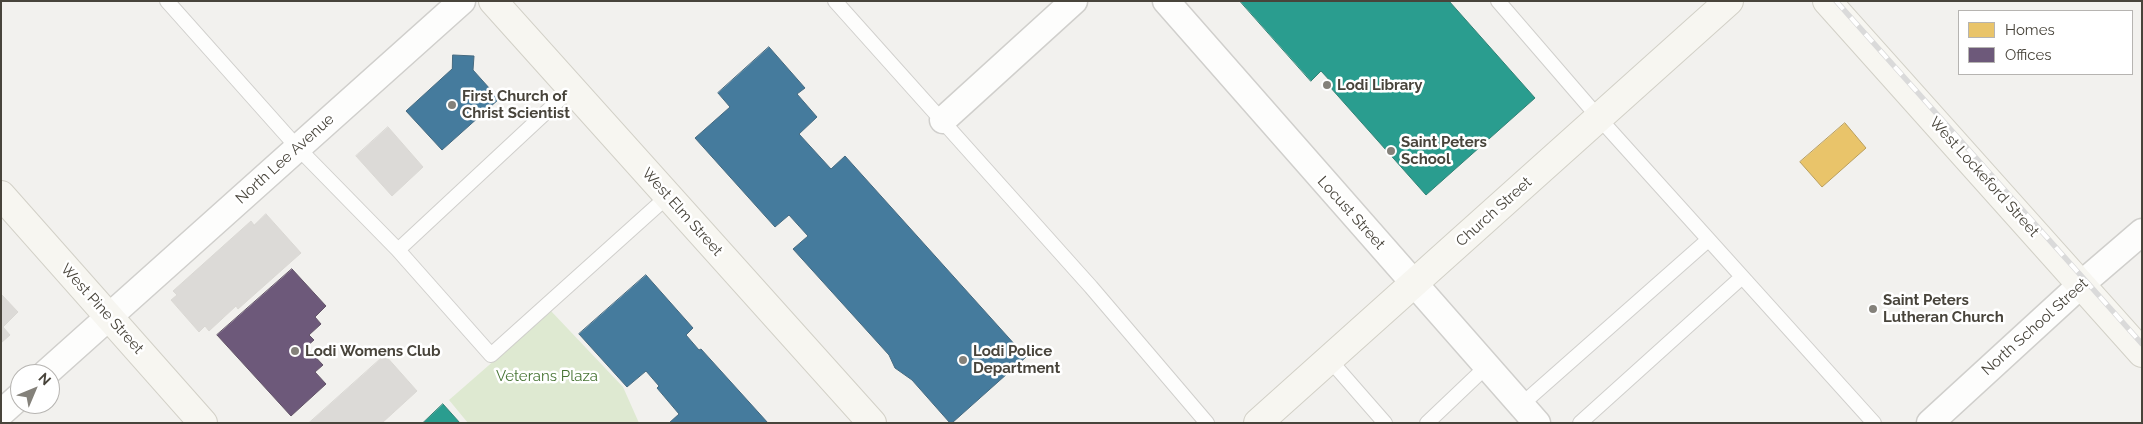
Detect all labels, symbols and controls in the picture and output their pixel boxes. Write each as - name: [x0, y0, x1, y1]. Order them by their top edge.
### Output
- legend: [1958, 10, 2133, 75]
- text: Homes: [2005, 21, 2055, 39]
- text: Offices: [2005, 46, 2052, 64]
- place label: Lodi Library: [1337, 76, 1422, 94]
- marker: Lodi Library: [1321, 79, 1333, 91]
- place label: First Church of Christ Scientist: [462, 87, 570, 122]
- marker: First Church of Christ Scientist: [446, 99, 458, 111]
- street label: North Lee Avenue: [232, 110, 338, 208]
- street label: West Lockeford Street: [1925, 113, 2043, 241]
- place label: Saint Peters School: [1401, 133, 1487, 168]
- marker: Saint Peters School: [1385, 145, 1397, 157]
- street label: West Elm Street: [638, 164, 726, 260]
- street label: Locust Street: [1313, 173, 1389, 253]
- street label: Church Street: [1453, 173, 1535, 251]
- street label: West Pine Street: [57, 260, 147, 358]
- street label: North School Street: [1978, 275, 2092, 379]
- place label: Saint Peters Lutheran Church: [1883, 291, 2004, 326]
- marker: Saint Peters Lutheran Church: [1867, 303, 1879, 315]
- place label: Lodi Womens Club: [305, 342, 441, 360]
- place label: Lodi Police Department: [973, 342, 1060, 377]
- marker: Lodi Womens Club: [289, 345, 301, 357]
- marker: Lodi Police Department: [957, 354, 969, 366]
- north arrow: [10, 364, 60, 414]
- park label: Veterans Plaza: [496, 367, 598, 385]
- text: N: [35, 370, 54, 389]

